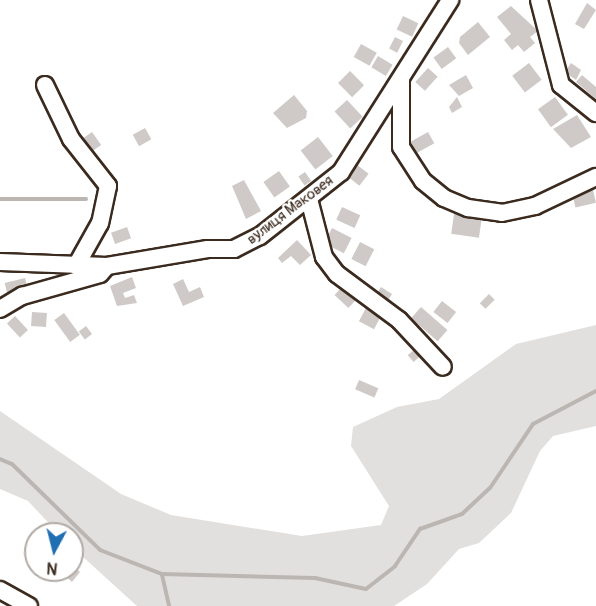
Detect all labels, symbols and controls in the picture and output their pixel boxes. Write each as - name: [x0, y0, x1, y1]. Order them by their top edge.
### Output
- street label: вулиця Маковея: [243, 172, 337, 248]
- north arrow: [24, 522, 84, 582]
- text: N: [45, 557, 59, 578]

